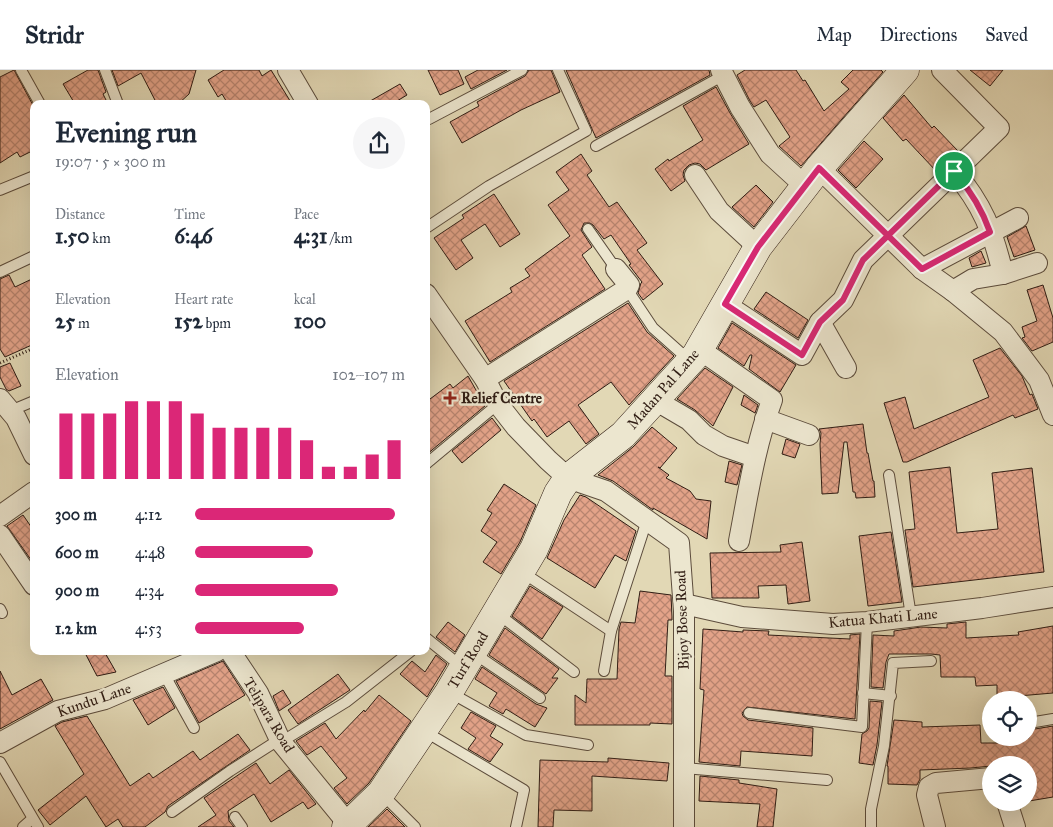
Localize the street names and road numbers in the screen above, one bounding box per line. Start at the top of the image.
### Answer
street label: Madan Pal Lane [623,345,703,433]
street label: Bijoy Bose Road [671,569,693,670]
street label: Katua Khati Lane [828,604,938,632]
street label: Turf Road [444,628,492,692]
street label: Telipara Road [240,674,299,756]
street label: Kundu Lane [55,679,133,721]

